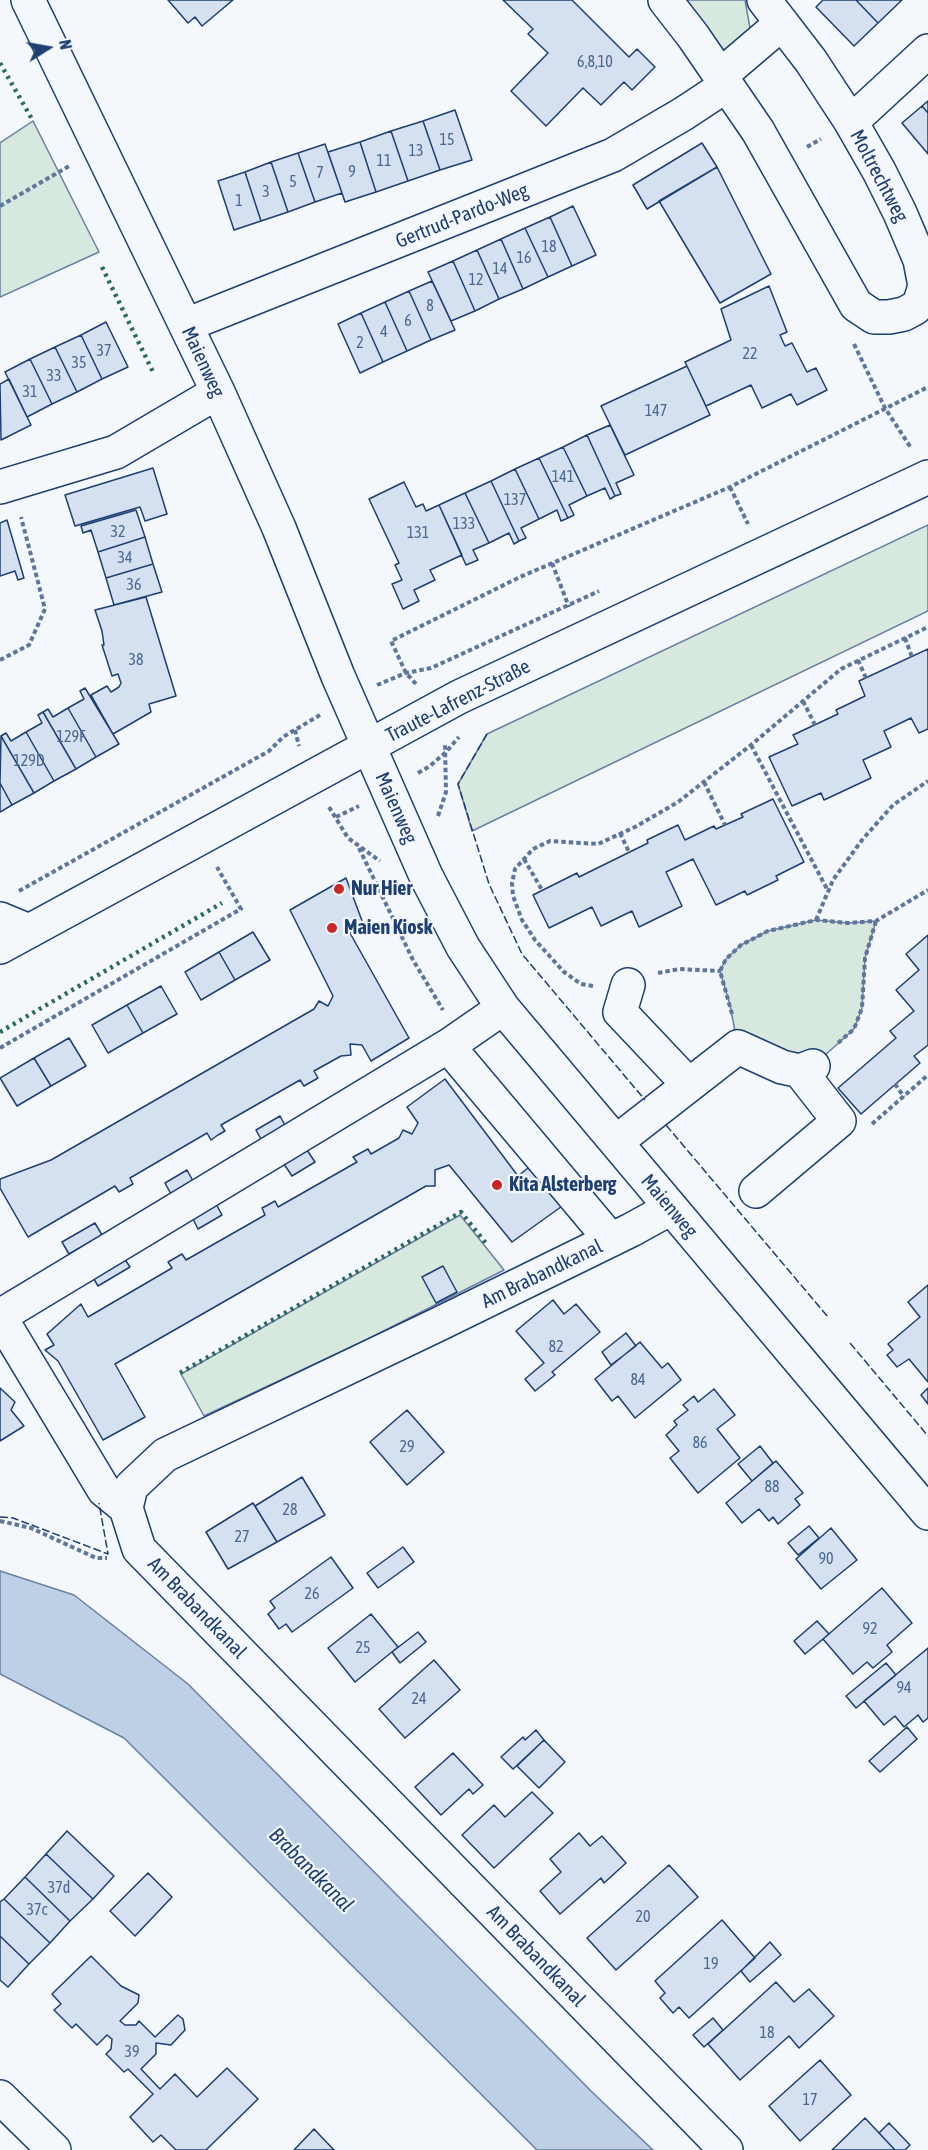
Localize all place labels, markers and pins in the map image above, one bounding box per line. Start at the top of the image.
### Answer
place label: Nur Hier [351,877,412,901]
marker: Nur Hier [332,882,346,896]
place label: Maien Kiosk [344,916,432,940]
marker: Maien Kiosk [325,921,339,935]
place label: Kita Alsterberg [509,1173,616,1197]
marker: Kita Alsterberg [490,1178,504,1192]

